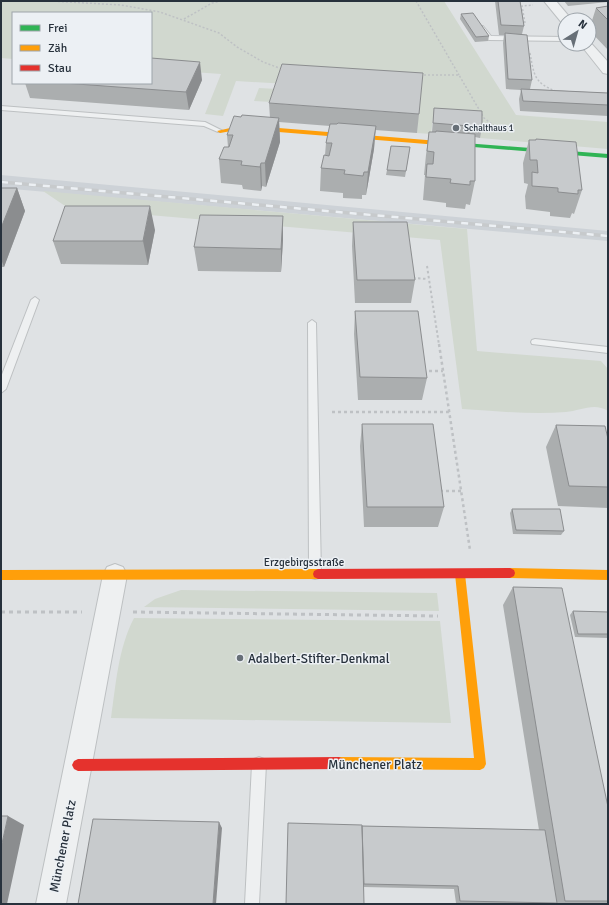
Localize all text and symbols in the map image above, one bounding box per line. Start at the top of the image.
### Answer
legend [12,12,152,84]
north arrow [557,12,597,52]
text: N [576,17,590,32]
text: Frei [48,21,67,36]
text: Zäh [48,41,67,56]
text: Stau [48,61,72,76]
marker: Schalthaus 1 [451,123,461,133]
place label: Schalthaus 1 [464,123,514,134]
street label: Erzgebirgsstraße [264,556,344,569]
place label: Adalbert-Stifter-Denkmal [248,651,390,667]
marker: Adalbert-Stifter-Denkmal [235,653,245,663]
street label: Münchener Platz [328,757,422,773]
street label: Münchener Platz [46,798,80,894]

